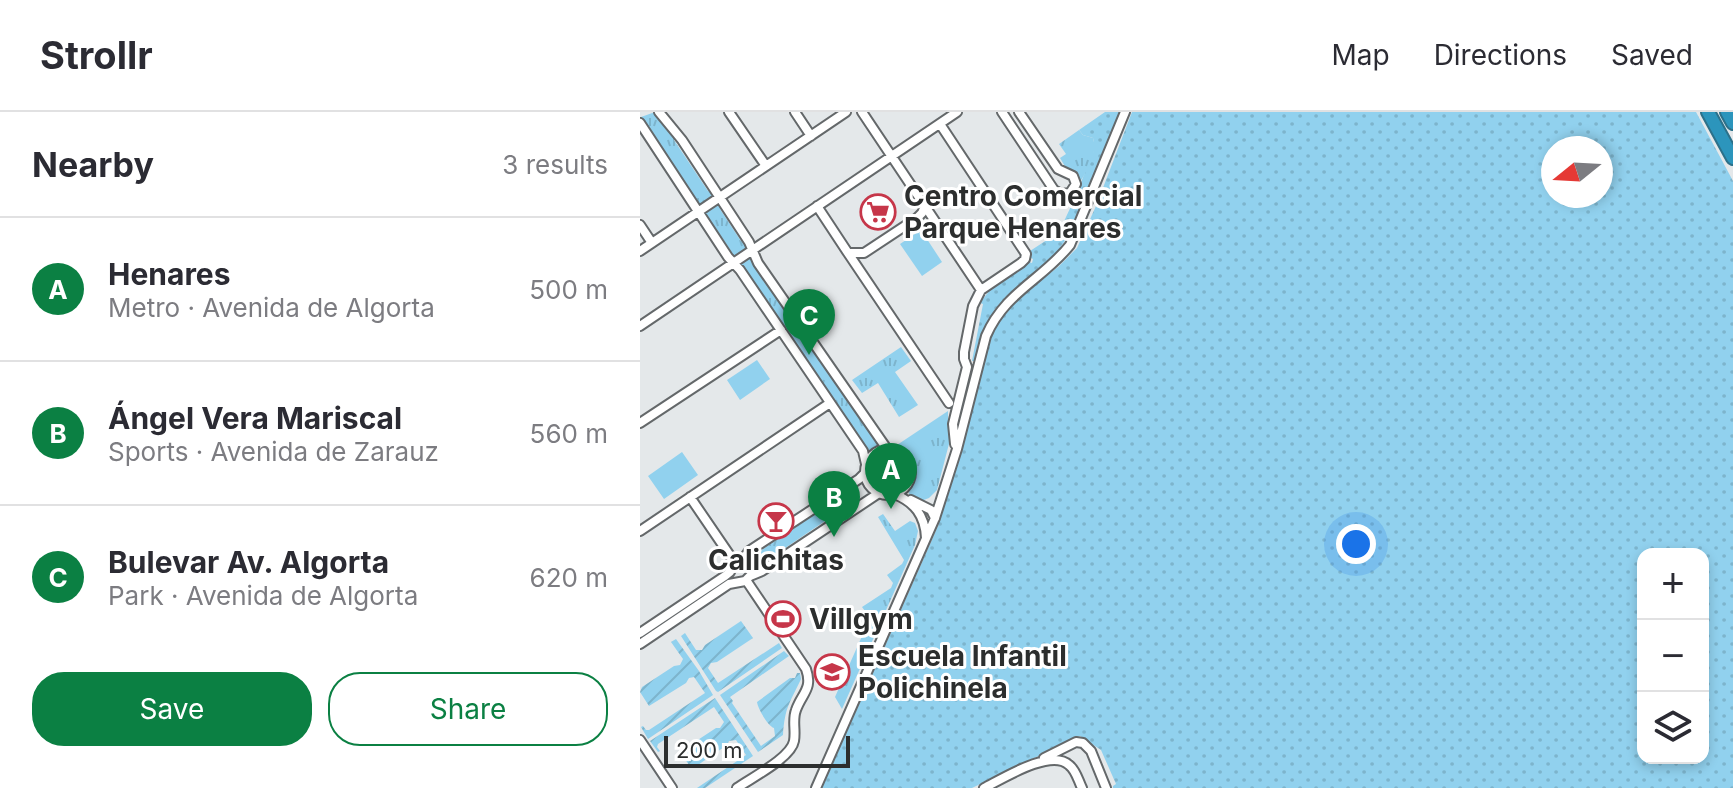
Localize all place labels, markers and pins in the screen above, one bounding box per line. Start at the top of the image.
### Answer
place label: Centro Comercial Parque Henares [904,179,1142,245]
supermarket icon: Centro Comercial Parque Henares [859,193,897,231]
pin: C [783,289,835,355]
pin: A [865,443,917,509]
pin: B [808,471,860,537]
bar icon: Calichitas [757,502,795,540]
place label: Calichitas [708,543,844,577]
sports icon: Villgym [764,600,802,638]
place label: Villgym [809,602,913,636]
place label: Escuela Infantil Polichinela [858,639,1067,705]
school or university icon: Escuela Infantil Polichinela [813,653,851,691]

